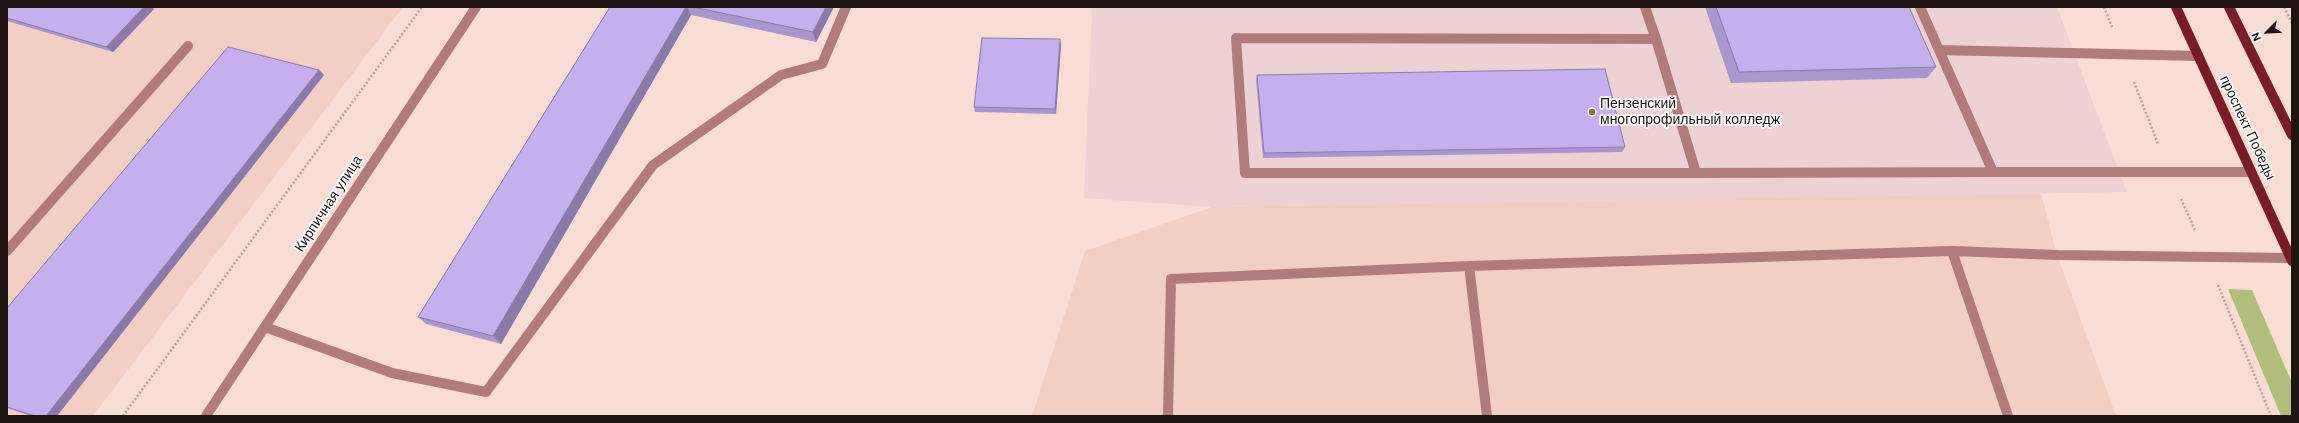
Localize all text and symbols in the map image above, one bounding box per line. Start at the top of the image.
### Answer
north arrow [2247,12,2287,52]
text: N [2248,30,2264,43]
street label: проспект Победы [2215,73,2279,183]
place label: Пензенский многопрофильный колледж [1600,96,1780,128]
marker: Пензенский многопрофильный колледж [1587,107,1597,117]
street label: Кирпичная улица [292,153,366,255]

